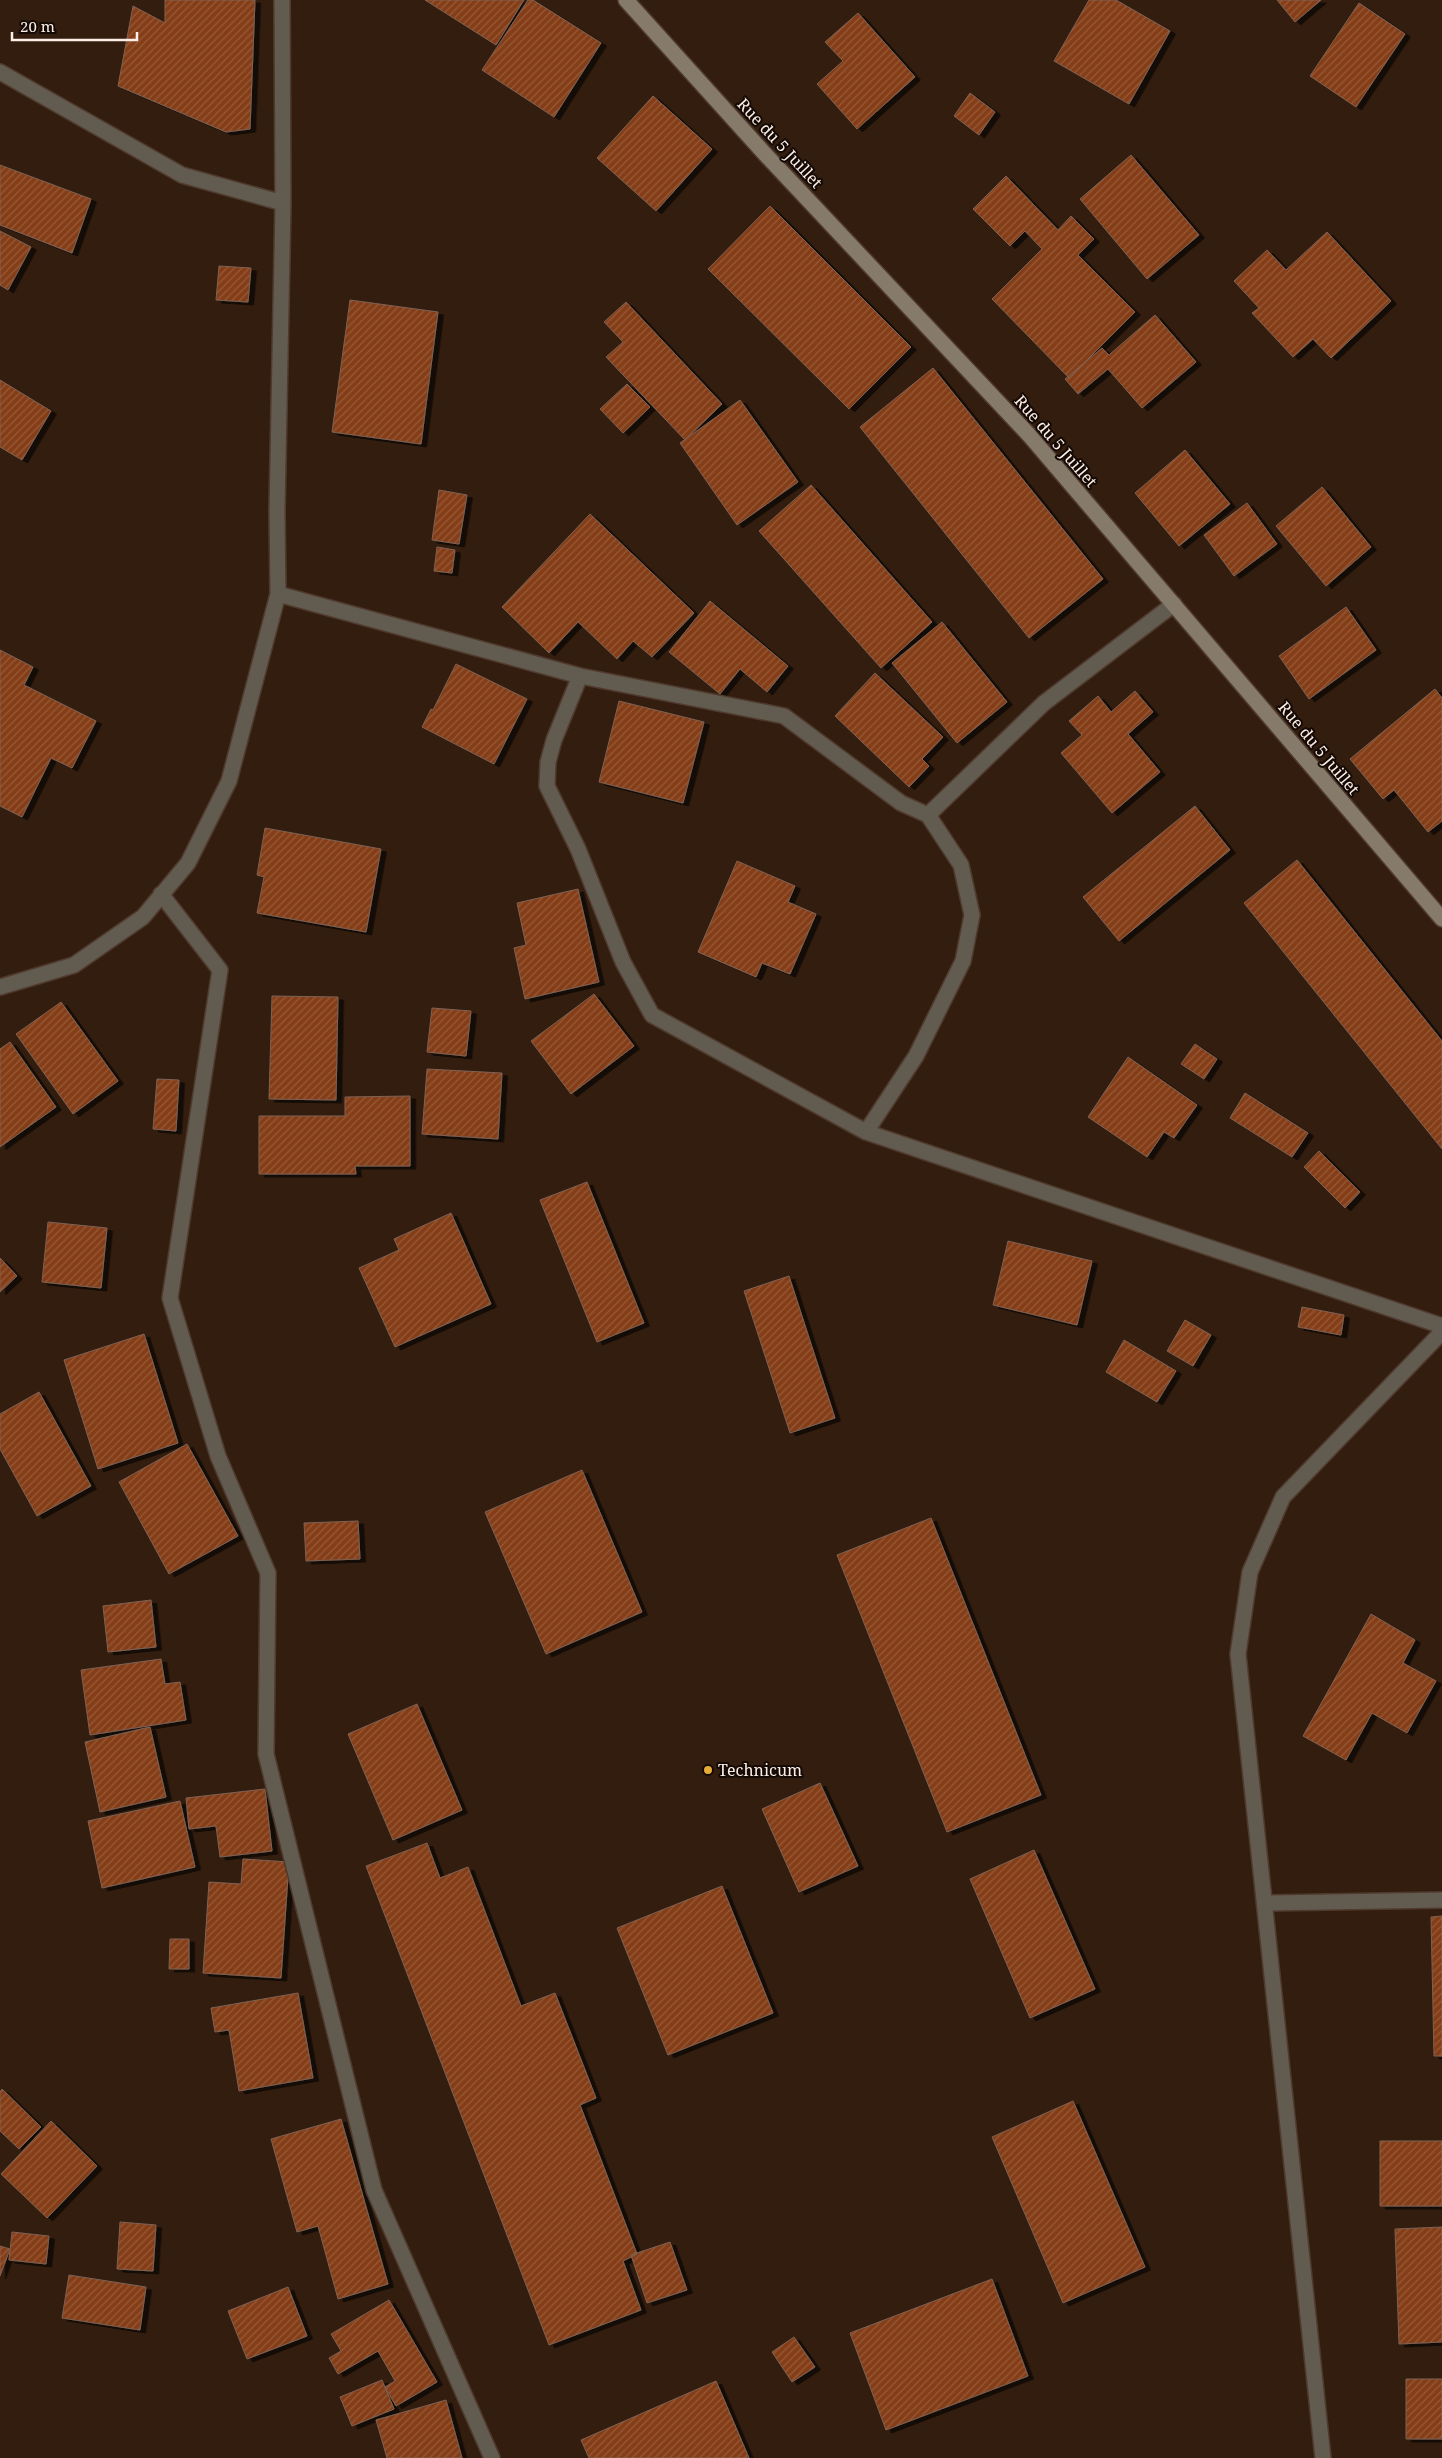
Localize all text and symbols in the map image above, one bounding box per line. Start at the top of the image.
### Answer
scale bar [12,10,138,42]
text: 20 m [20,16,55,36]
street label: Rue du 5 Juillet [732,93,828,193]
street label: Rue du 5 Juillet [1010,390,1103,492]
street label: Rue du 5 Juillet [1273,697,1365,800]
place label: Technicum [718,1759,802,1781]
marker: Technicum [702,1764,714,1776]

